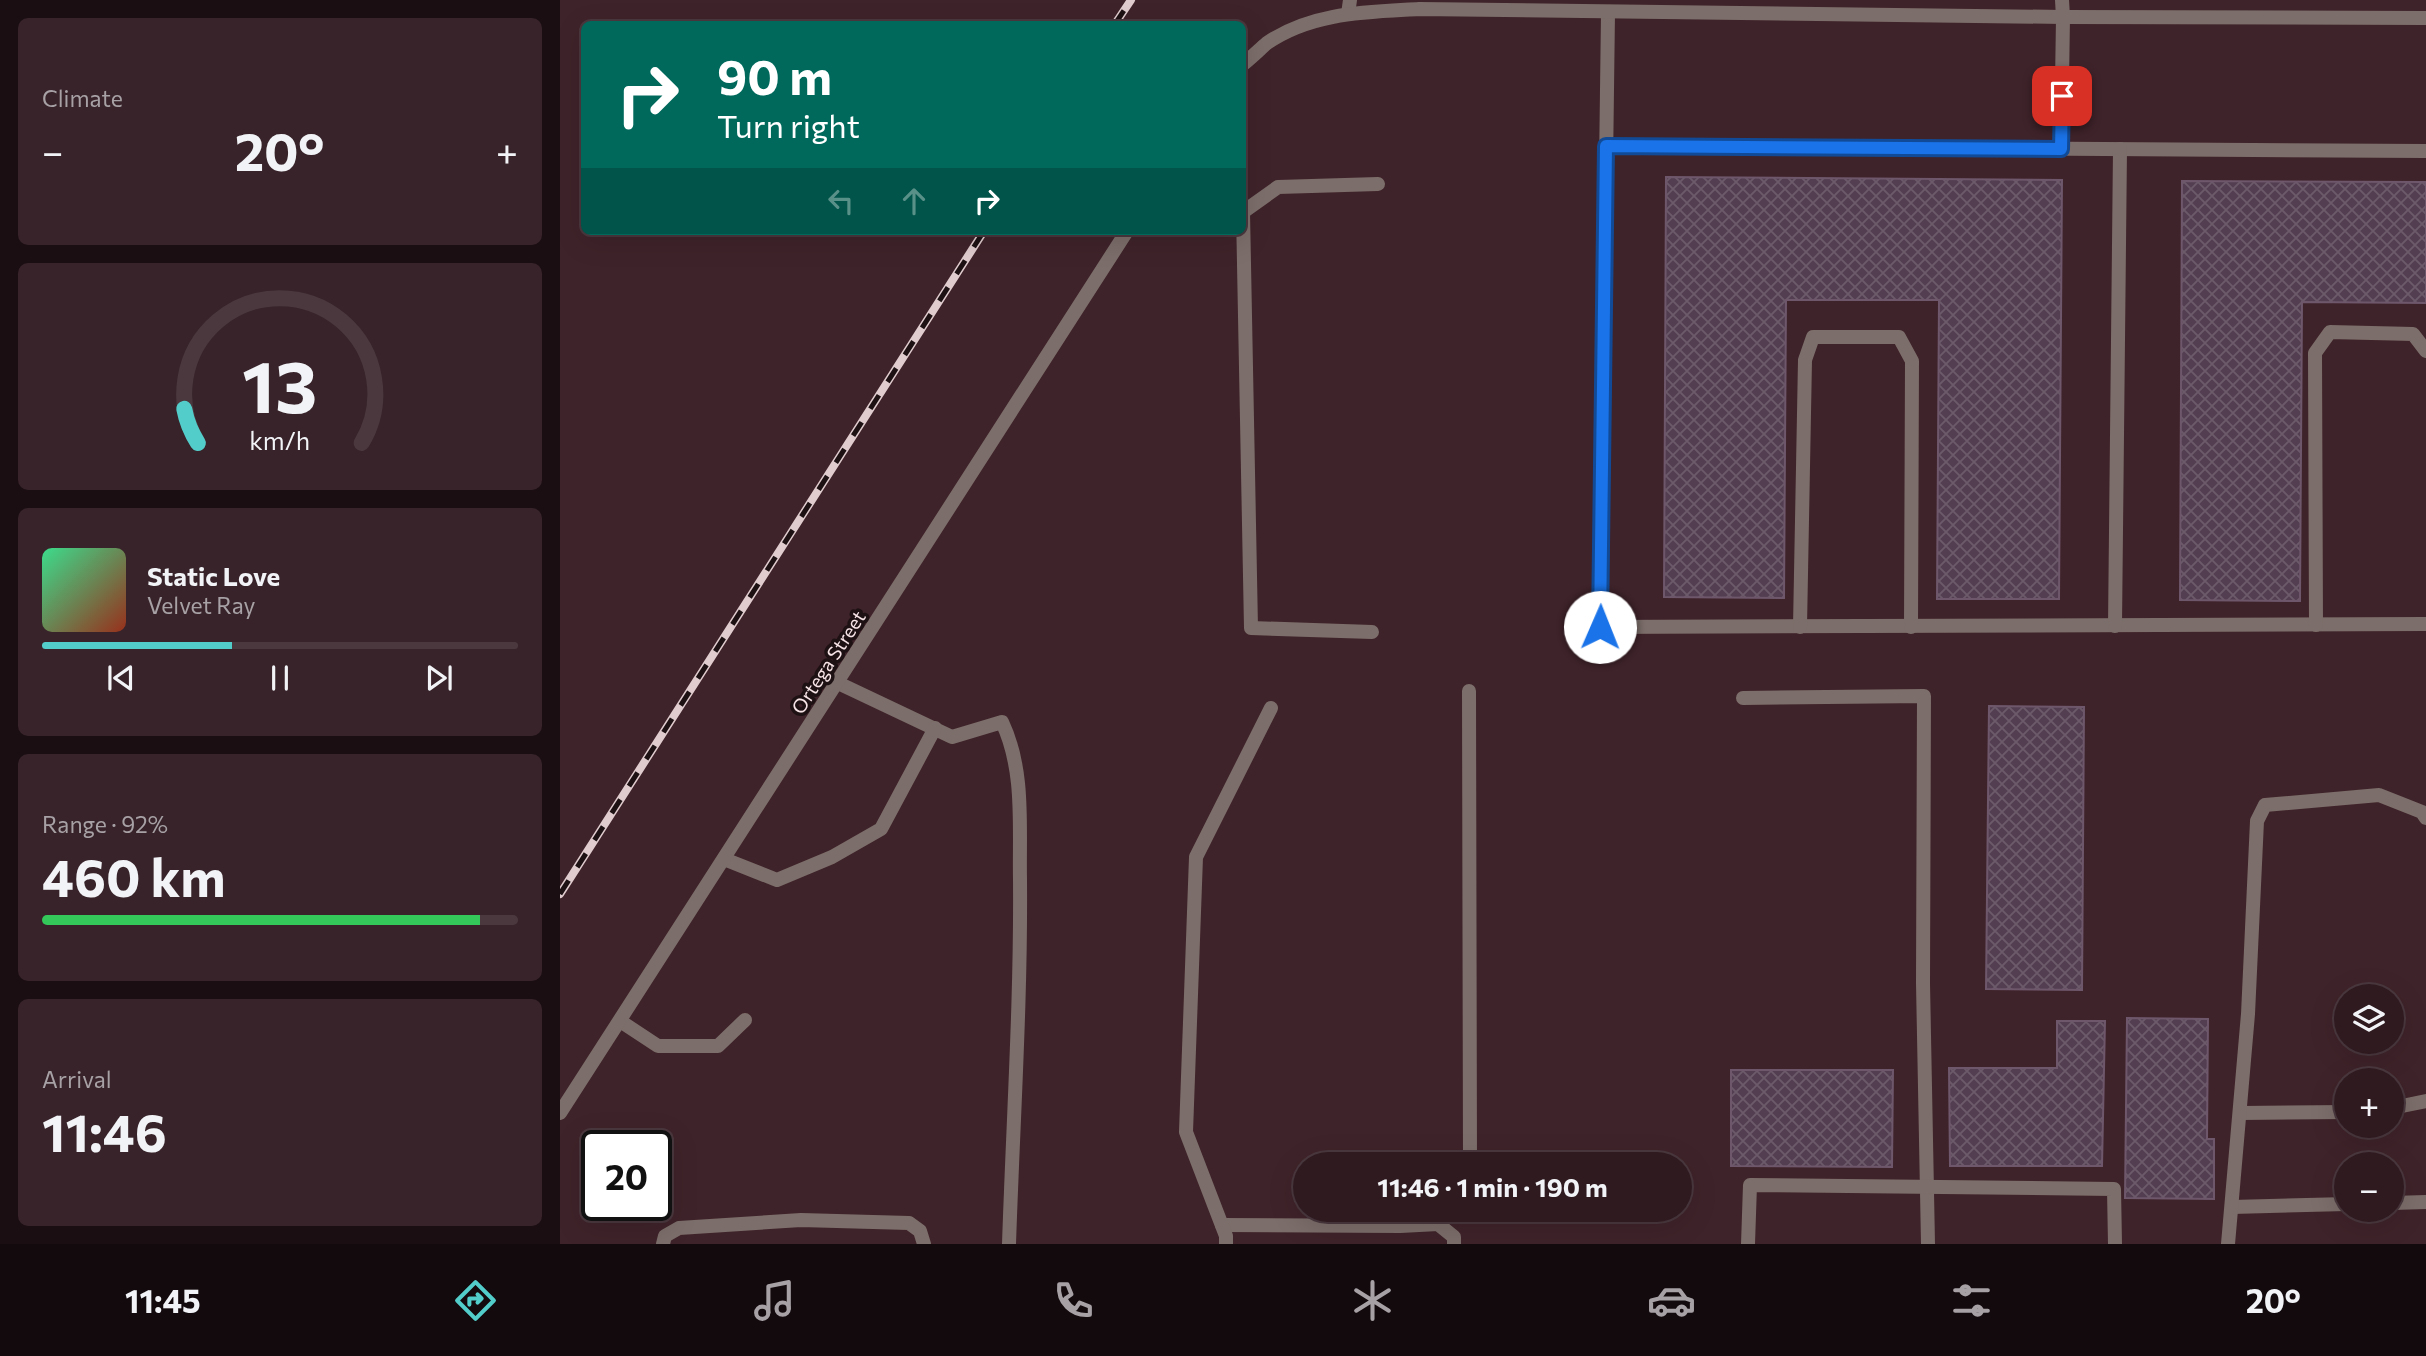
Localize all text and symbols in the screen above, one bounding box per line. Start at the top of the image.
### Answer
text: 90 m [717,45,832,105]
icon: right [602,49,693,140]
pin [2032,66,2092,126]
icon: arrive [2043,77,2081,115]
text: Climate [42,84,123,112]
text: Turn right [717,105,860,145]
text: 20° [235,118,325,182]
text: − [42,127,64,174]
text: + [496,127,518,174]
icon: left [822,182,860,220]
icon: ahead [895,182,933,220]
icon: right [968,182,1006,220]
text: 13 [242,339,318,428]
text: km/h [250,425,310,455]
text: Static Love [147,560,280,591]
position arrow [1563,590,1637,664]
text: Velvet Ray [147,591,255,619]
street label: Ortega Street [786,606,870,718]
icon: previous [102,659,140,697]
icon: pause [261,659,299,697]
icon: next [420,659,458,697]
text: Range · 92% [42,810,168,838]
text: 460 km [42,844,226,908]
map controls [2334,984,2404,1222]
button: layers [2334,984,2404,1054]
text: Arrival [42,1065,112,1093]
button: + [2334,1068,2404,1138]
text: 11:46 [42,1099,167,1163]
speed limit sign: 20 [581,1130,672,1221]
button: − [2334,1152,2404,1222]
text: 11:46 · 1 min · 190 m [1377,1171,1608,1202]
icon: directions [451,1276,500,1325]
icon: music [750,1276,799,1325]
icon: phone [1049,1276,1098,1325]
icon: climate [1348,1276,1397,1325]
icon: car [1647,1276,1696,1325]
icon: filters [1947,1276,1996,1325]
text: 11:45 [125,1280,201,1320]
text: 20° [2246,1280,2301,1320]

